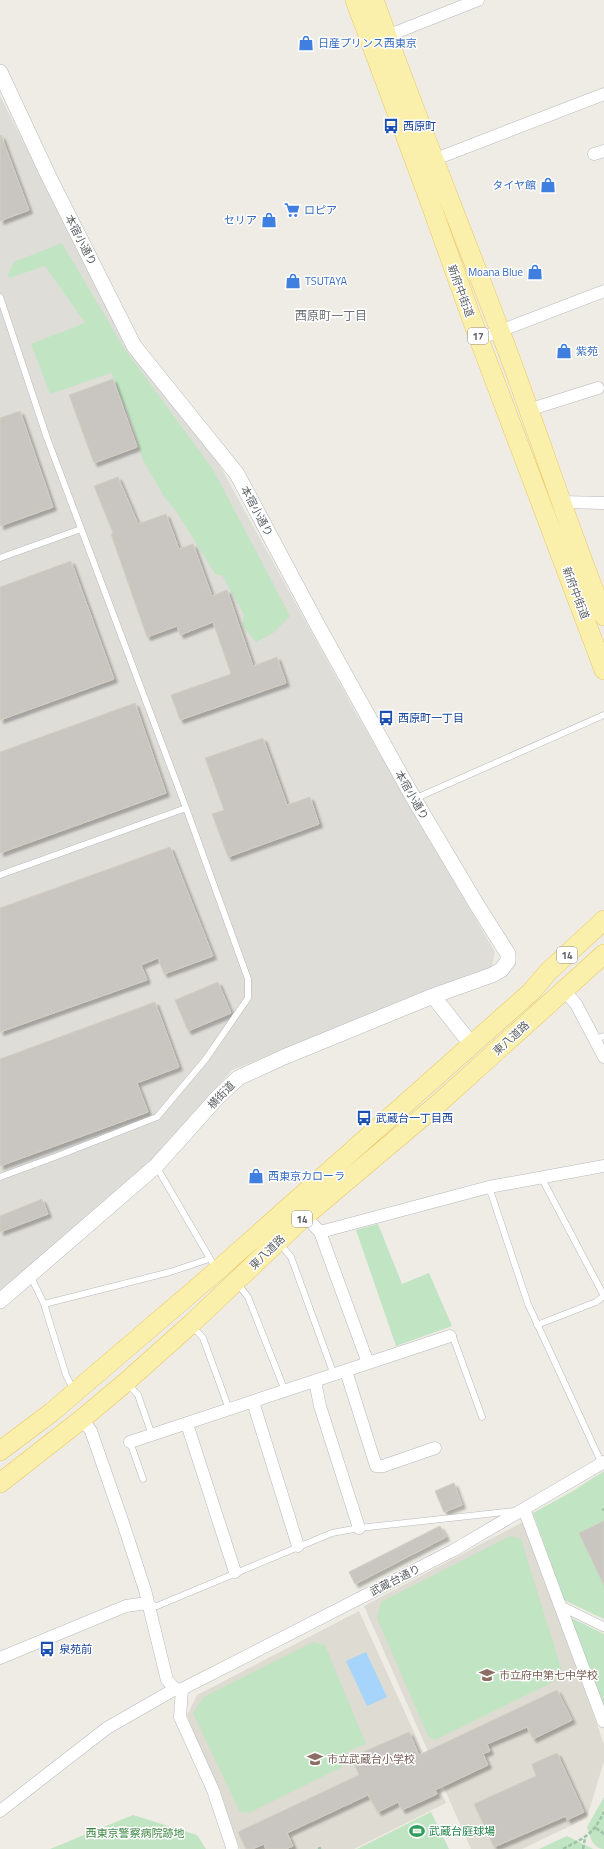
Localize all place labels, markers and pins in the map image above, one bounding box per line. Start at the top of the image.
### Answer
shop icon: 日産プリンス西東京 [297,34,315,52]
place label: 日産プリンス西東京 [318,35,417,51]
bus stop icon: 西原町 [382,117,400,135]
place label: 西原町 [403,118,436,134]
shop icon: タイヤ館 [539,176,557,194]
place label: タイヤ館 [492,177,536,193]
supermarket icon: ロピア [283,201,301,219]
place label: ロピア [304,202,337,218]
shop icon: セリア [260,211,278,229]
place label: セリア [224,212,257,228]
shop icon: Moana Blue [526,263,544,281]
place label: Moana Blue [468,264,523,280]
shop icon: TSUTAYA [284,272,302,290]
place label: TSUTAYA [305,273,348,289]
shop icon: 紫苑 [555,342,573,360]
place label: 紫苑 [576,343,598,359]
bus stop icon: 西原町一丁目 [377,709,395,727]
place label: 西原町一丁目 [398,710,464,726]
bus stop icon: 武蔵台一丁目西 [355,1109,373,1127]
place label: 武蔵台一丁目西 [376,1110,453,1126]
shop icon: 西東京カローラ [247,1167,265,1185]
place label: 西東京カローラ [268,1168,345,1184]
bus stop icon: 泉苑前 [38,1640,56,1658]
place label: 泉苑前 [59,1641,92,1657]
school or university icon: 市立府中第七中学校 [478,1666,496,1684]
place label: 市立府中第七中学校 [499,1667,598,1683]
school or university icon: 市立武蔵台小学校 [306,1750,324,1768]
place label: 市立武蔵台小学校 [327,1751,415,1767]
sports icon: 武蔵台庭球場 [408,1822,426,1840]
place label: 武蔵台庭球場 [429,1823,495,1839]

